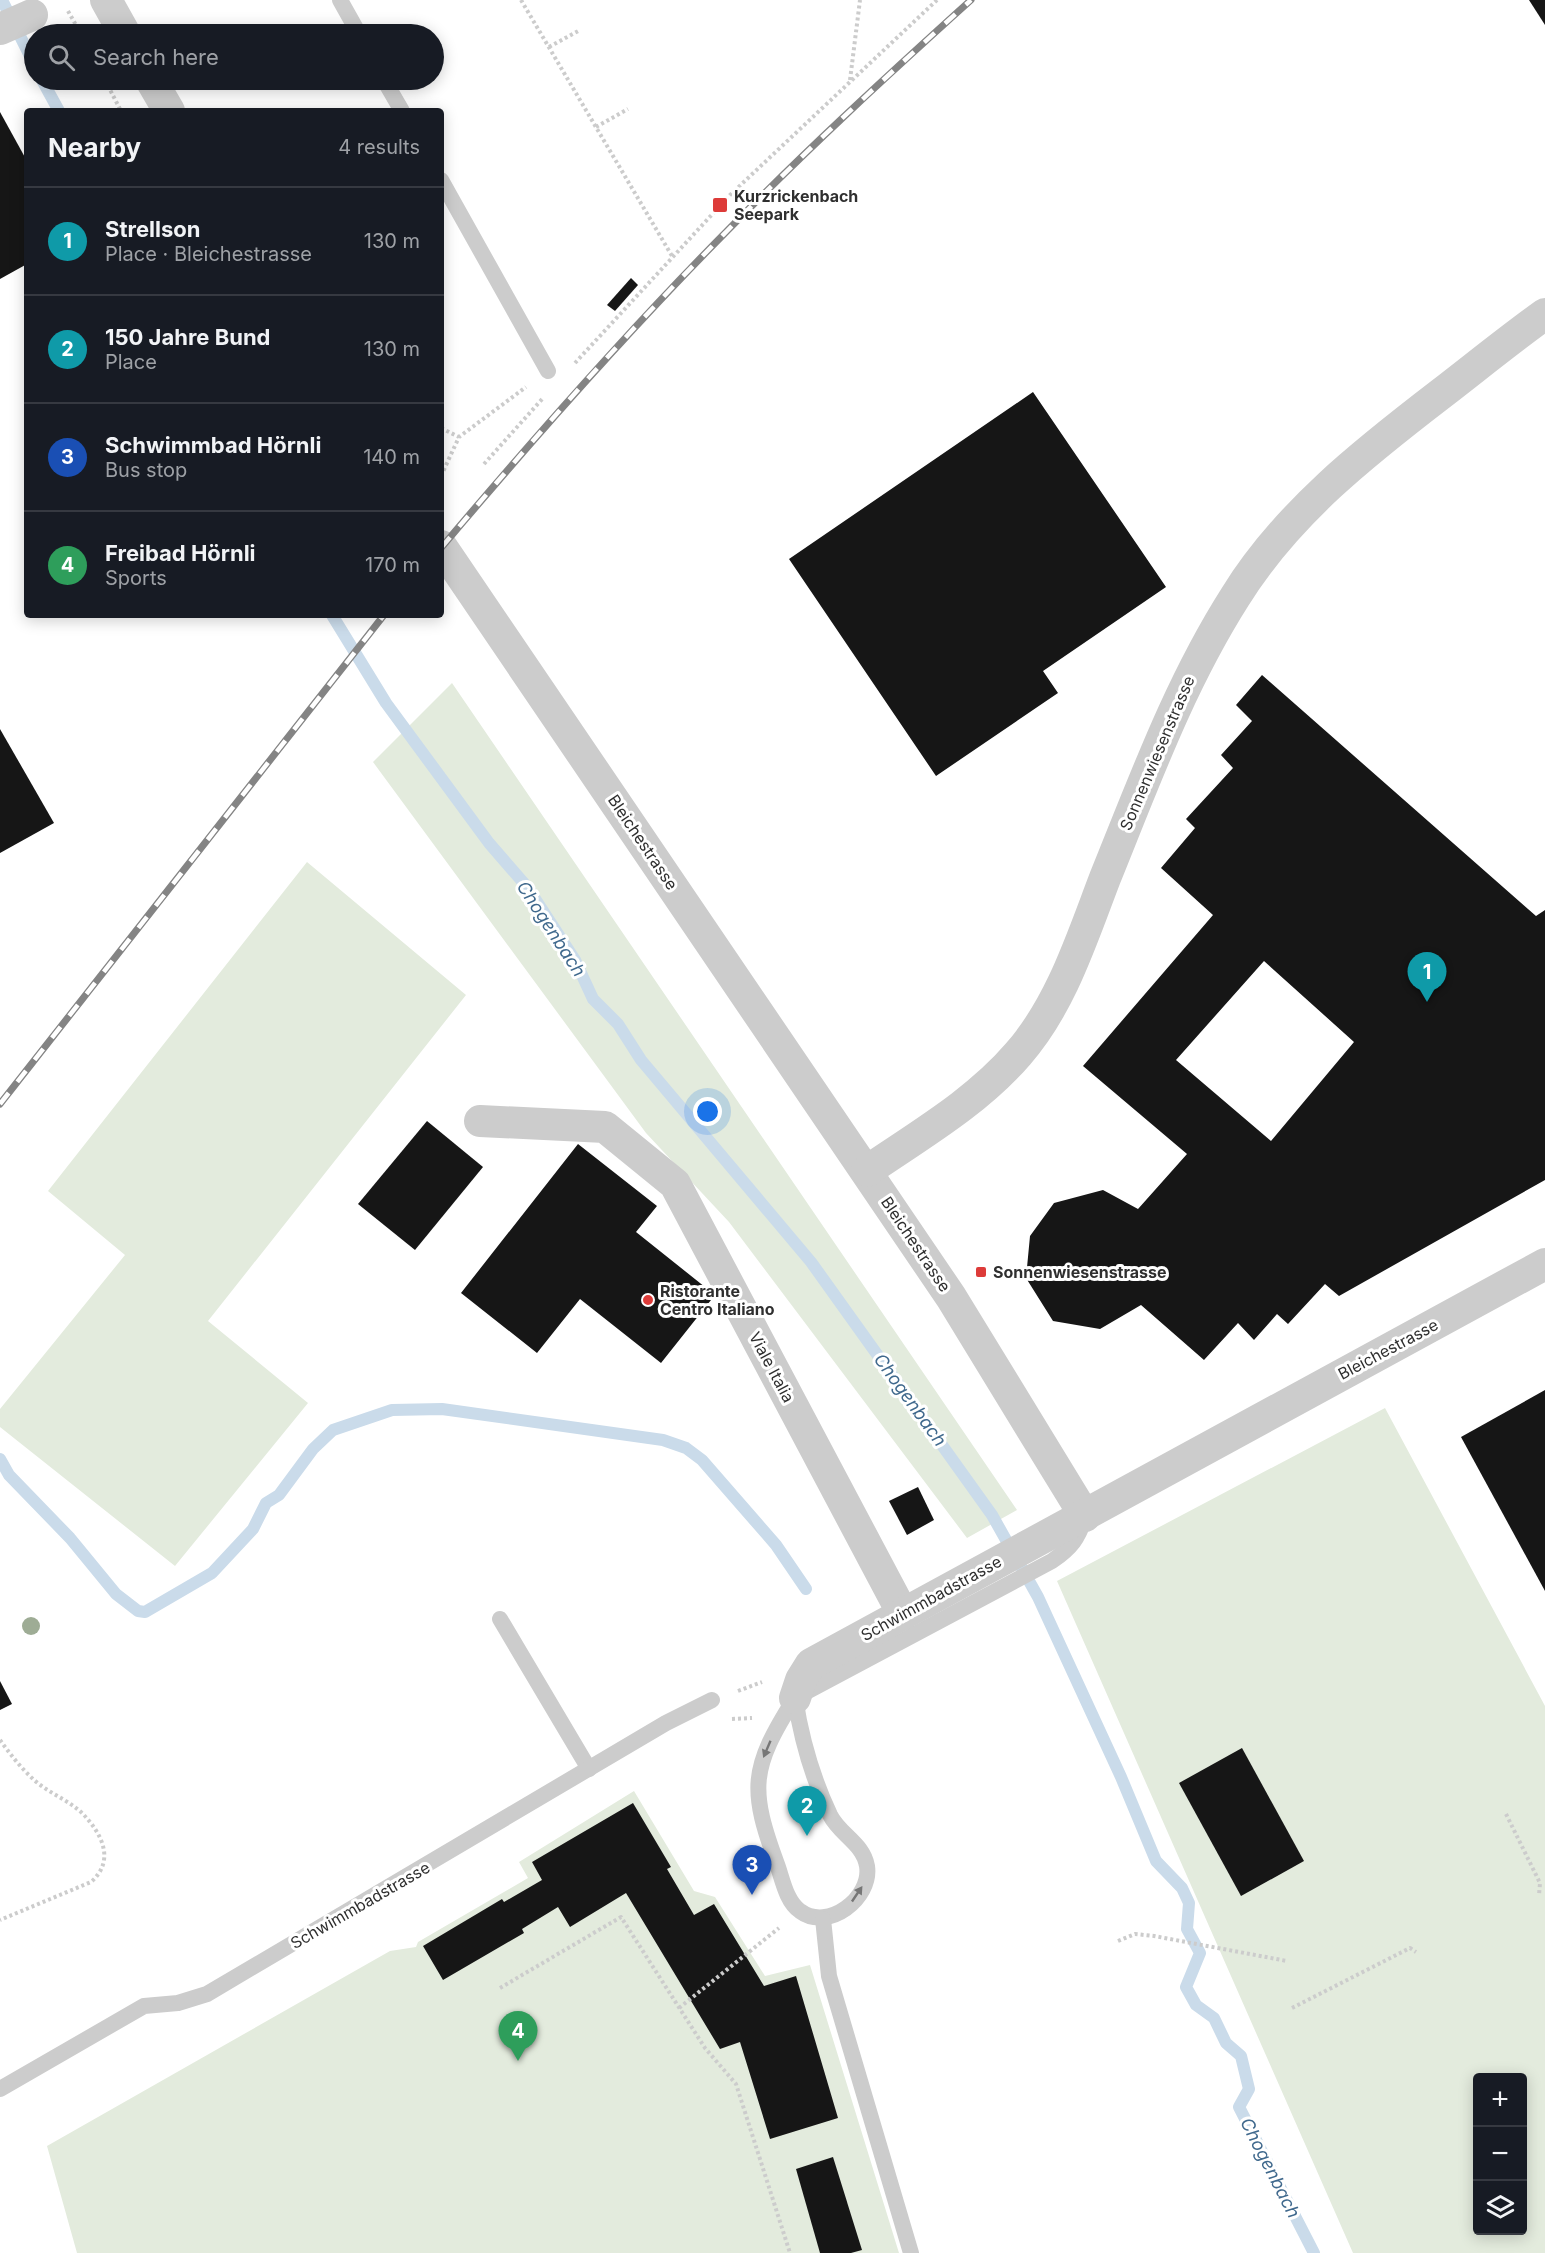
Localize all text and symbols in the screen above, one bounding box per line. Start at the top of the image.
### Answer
search box [24,24,444,90]
icon: search [45,41,78,74]
text: Search here [93,44,219,70]
text: Nearby [48,132,141,163]
text: 4 results [338,135,420,159]
place label: Kurzrickenbach Seepark [734,186,858,224]
marker: Kurzrickenbach Seepark [711,196,729,214]
text: Strellson [105,216,200,242]
text: 1 [63,229,72,253]
text: 130 m [364,229,420,253]
text: Place · Bleichestrasse [105,242,312,266]
text: 150 Jahre Bund [105,324,270,350]
text: 2 [61,337,74,361]
text: 130 m [364,337,420,361]
text: Place [105,350,157,374]
text: Schwimmbad Hörnli [105,432,321,458]
text: 3 [61,445,74,469]
text: 140 m [363,445,420,469]
text: Bus stop [105,458,187,482]
text: Freibad Hörnli [105,540,256,566]
text: 4 [61,553,74,577]
text: 170 m [365,553,420,577]
text: Sports [105,566,167,590]
street label: Sonnenwiesenstrasse [1115,673,1199,833]
street label: Bleichestrasse [604,791,682,893]
water label: Chogenbach [513,877,590,980]
pin: 1 [1408,952,1446,1002]
your location [693,1097,722,1126]
street label: Bleichestrasse [877,1193,955,1295]
place label: Sonnenwiesenstrasse [993,1262,1166,1282]
marker: Sonnenwiesenstrasse [974,1265,988,1279]
place label: Ristorante Centro Italiano [660,1281,775,1319]
marker: Ristorante Centro Italiano [641,1293,655,1307]
street label: Bleichestrasse [1335,1314,1441,1384]
street label: Viale Italia [745,1328,799,1406]
water label: Chogenbach [870,1349,951,1450]
street label: Schwimmbadstrasse [857,1551,1005,1645]
one-way arrow [762,1741,772,1759]
pin: 2 [788,1786,826,1836]
pin: 3 [732,1846,771,1895]
street label: Schwimmbadstrasse [287,1857,433,1953]
one-way arrow [852,1886,863,1903]
pin: 4 [498,2012,538,2061]
map controls [1473,2073,1527,2235]
button: + [1473,2073,1527,2127]
water label: Chogenbach [1236,2114,1305,2221]
button: − [1473,2127,1527,2181]
button: layers [1473,2181,1527,2235]

